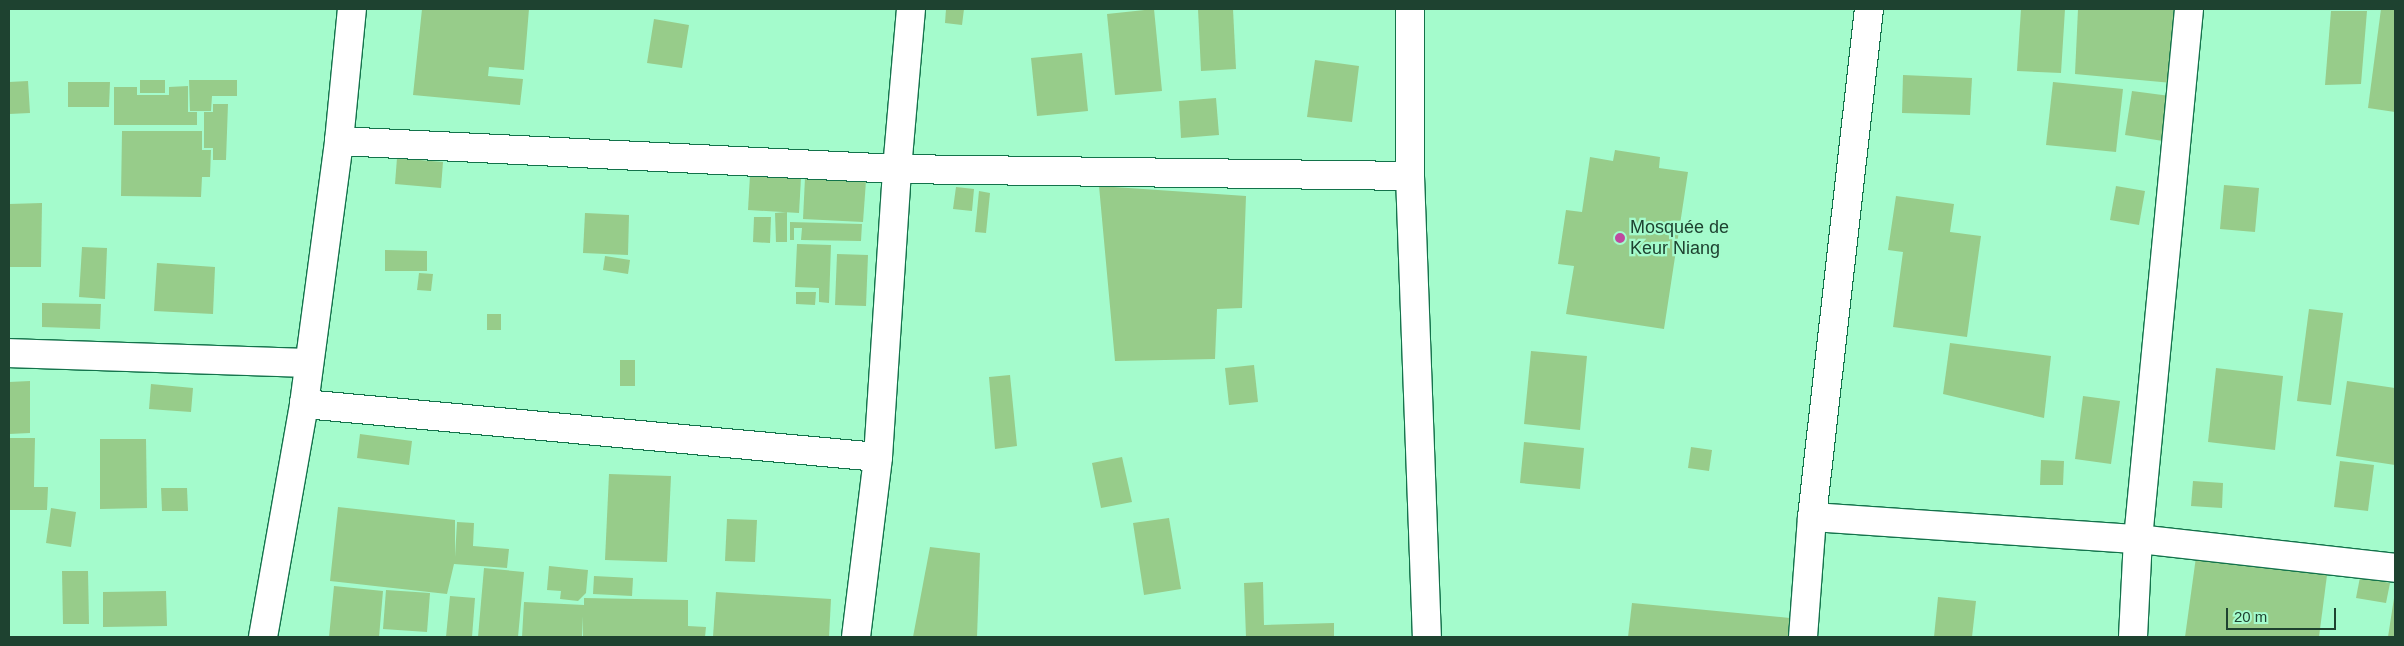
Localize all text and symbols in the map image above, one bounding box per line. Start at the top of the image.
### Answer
place label: Mosquée de Keur Niang [1630,217,1729,260]
marker: Mosquée de Keur Niang [1614,232,1626,244]
scale bar [2229,598,2339,630]
text: 20 m [2234,608,2267,625]

